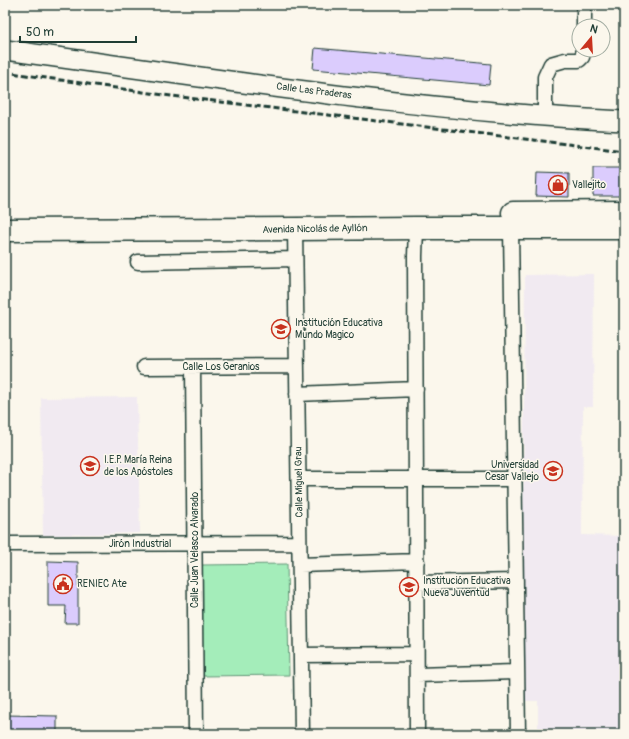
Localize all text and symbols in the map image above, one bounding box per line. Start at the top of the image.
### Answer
scale bar [20,18,136,44]
north arrow [571,18,611,58]
text: N [588,22,600,36]
text: 50 m [26,25,54,40]
street label: Calle Las Praderas [276,80,353,102]
shop icon: Vallejito [547,174,569,196]
place label: Vallejito [572,179,606,191]
street label: Avenida Nicolás de Ayllón [262,222,368,236]
place label: Institución Educativa Mundo Magico [295,317,383,341]
school or university icon: Institución Educativa Mundo Magico [270,318,292,340]
street label: Calle Los Geranios [182,361,260,373]
street label: Calle Miguel Grau [292,446,306,518]
place label: I.E.P. María Reina de los Apóstoles [104,454,173,478]
school or university icon: I.E.P. María Reina de los Apóstoles [79,455,101,477]
place label: Universidad Cesar Vallejo [485,459,540,483]
school or university icon: Universidad Cesar Vallejo [542,460,564,482]
street label: Calle Juan Velasco Alvarado [189,491,201,608]
street label: Jirón Industrial [109,538,171,550]
public building icon: RENIEC Ate [52,573,74,595]
place label: Institución Educativa Nueva Juventud [423,575,511,599]
school or university icon: Institución Educativa Nueva Juventud [398,576,420,598]
place label: RENIEC Ate [77,578,127,590]

